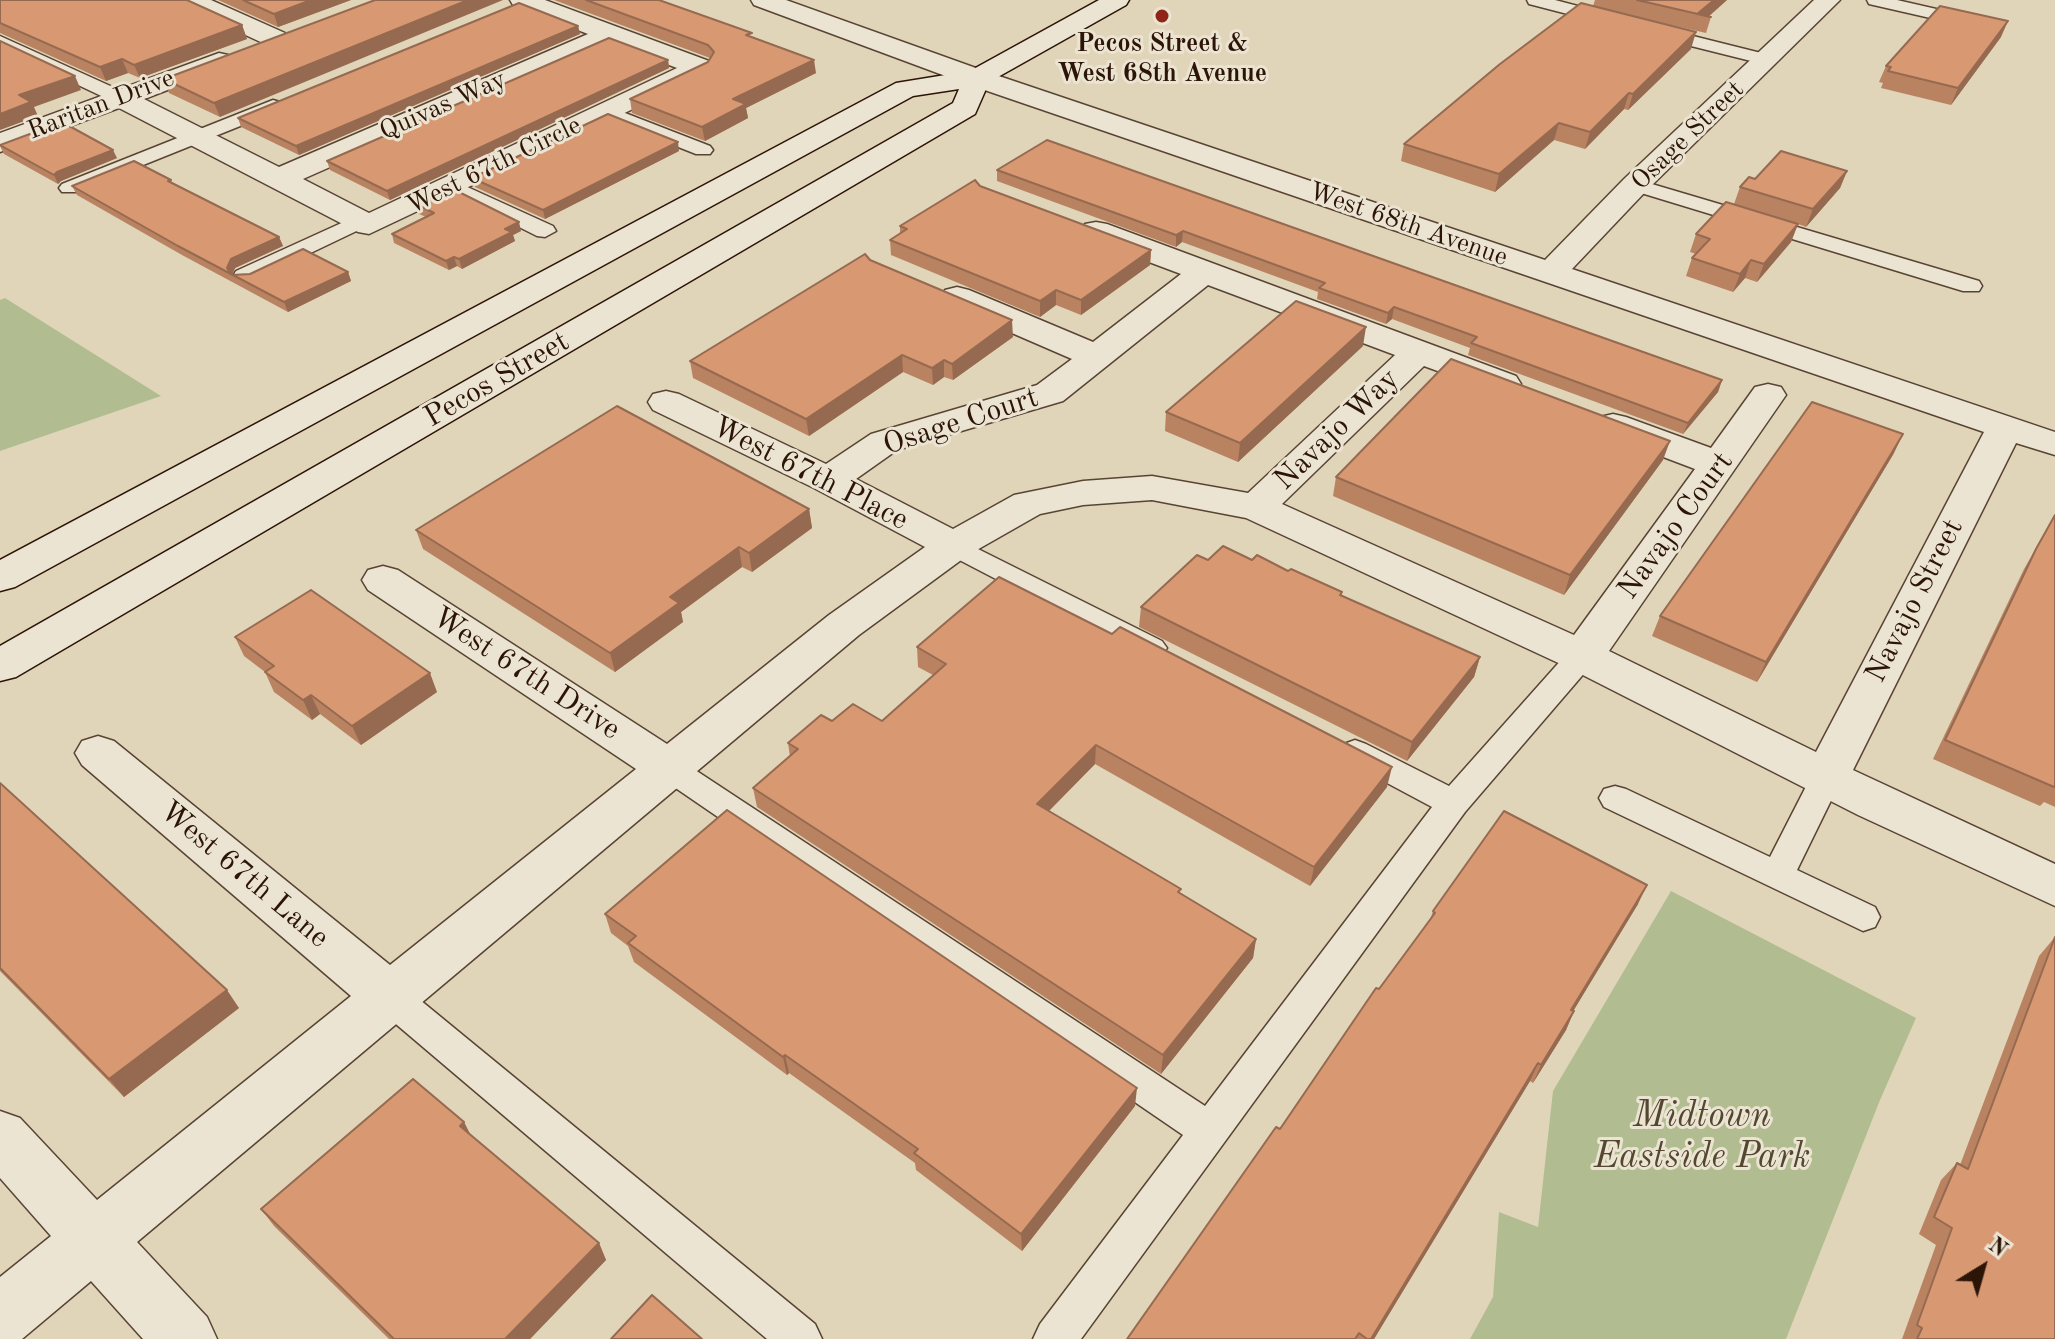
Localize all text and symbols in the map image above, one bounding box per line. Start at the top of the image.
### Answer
marker: Pecos Street & West 68th Avenue [1153,7,1171,25]
place label: Pecos Street & West 68th Avenue [1057,28,1267,90]
street label: Raritan Drive [23,63,179,147]
street label: Quivas Way [375,64,511,148]
street label: Osage Street [1625,75,1751,197]
street label: West 67th Circle [401,110,587,222]
street label: West 68th Avenue [1305,176,1511,274]
street label: Pecos Street [418,324,576,436]
street label: Navajo Way [1267,362,1407,498]
street label: Osage Court [879,380,1043,464]
street label: West 67th Place [706,409,914,539]
street label: Navajo Court [1610,445,1742,607]
street label: Navajo Street [1858,513,1972,689]
street label: West 67th Drive [425,600,627,748]
street label: West 67th Lane [152,794,336,956]
park label: Midtown Eastside Park [1594,1095,1810,1180]
north arrow [1943,1227,2023,1307]
text: N [1984,1234,2011,1262]

